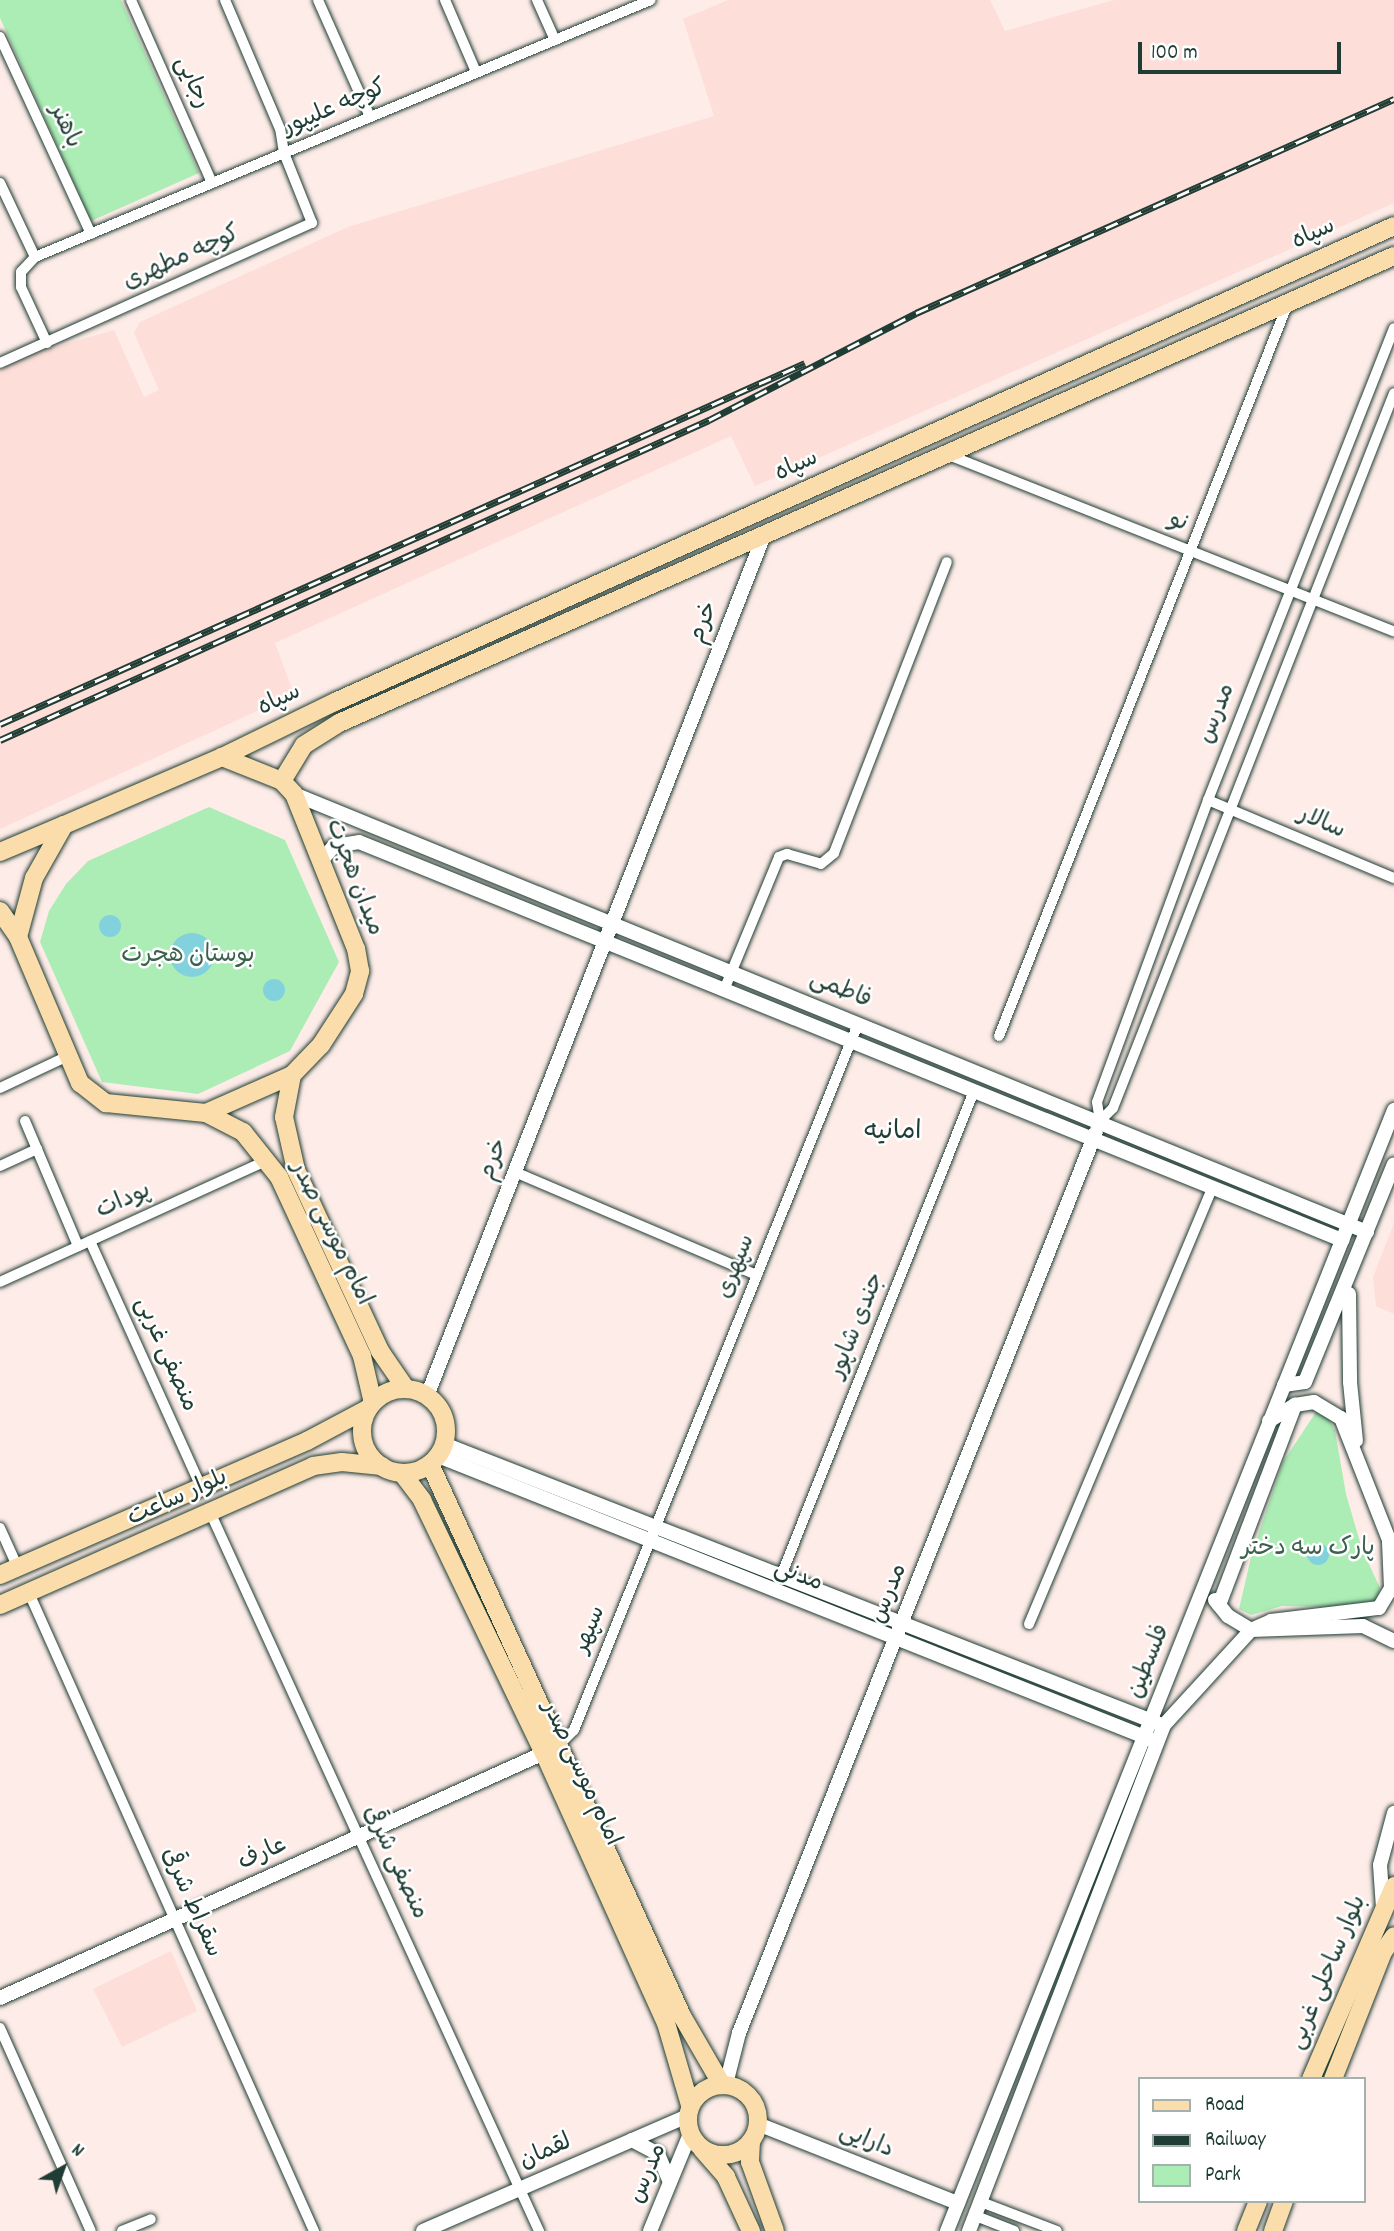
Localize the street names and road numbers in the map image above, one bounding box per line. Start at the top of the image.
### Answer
street label: رجایی [167,52,215,114]
street label: کوچه علیپور [279,74,391,144]
street label: باهنر [41,100,87,154]
street label: سپاه [1288,213,1340,257]
street label: کوچه مطهری [119,220,245,298]
street label: سپاه [771,445,823,489]
street label: نو [1164,506,1192,540]
street label: خرم [684,598,726,648]
street label: سپاه [254,678,306,724]
street label: مدرس [1193,680,1243,748]
street label: سالار [1293,801,1349,847]
street label: میدان هجرت [318,816,388,940]
street label: فاطمی [805,966,875,1016]
street label: خرم [474,1135,516,1185]
street label: امام موسی صدر [283,1157,377,1311]
street label: پودات [92,1177,156,1227]
street label: سپهری [711,1231,763,1303]
street label: جندی شاپور [824,1269,892,1383]
street label: منصفی غربی [127,1293,203,1417]
street label: بلوار ساعت [123,1464,233,1534]
street label: مدنی [770,1555,826,1599]
street label: مدرس [865,1560,915,1628]
street label: سپهر [569,1602,613,1658]
street label: فلسطین [1122,1621,1178,1703]
street label: امام موسی صدر [534,1697,626,1851]
street label: منصفی شرقی [355,1802,433,1924]
street label: عارف [234,1832,292,1878]
street label: سقراط شرقی [153,1844,227,1962]
street label: بلوار ساحلی غربی [1284,1892,1374,2054]
street label: دارایی [835,2118,897,2166]
street label: لقمان [516,2129,576,2177]
street label: مدرس [624,2140,674,2208]

